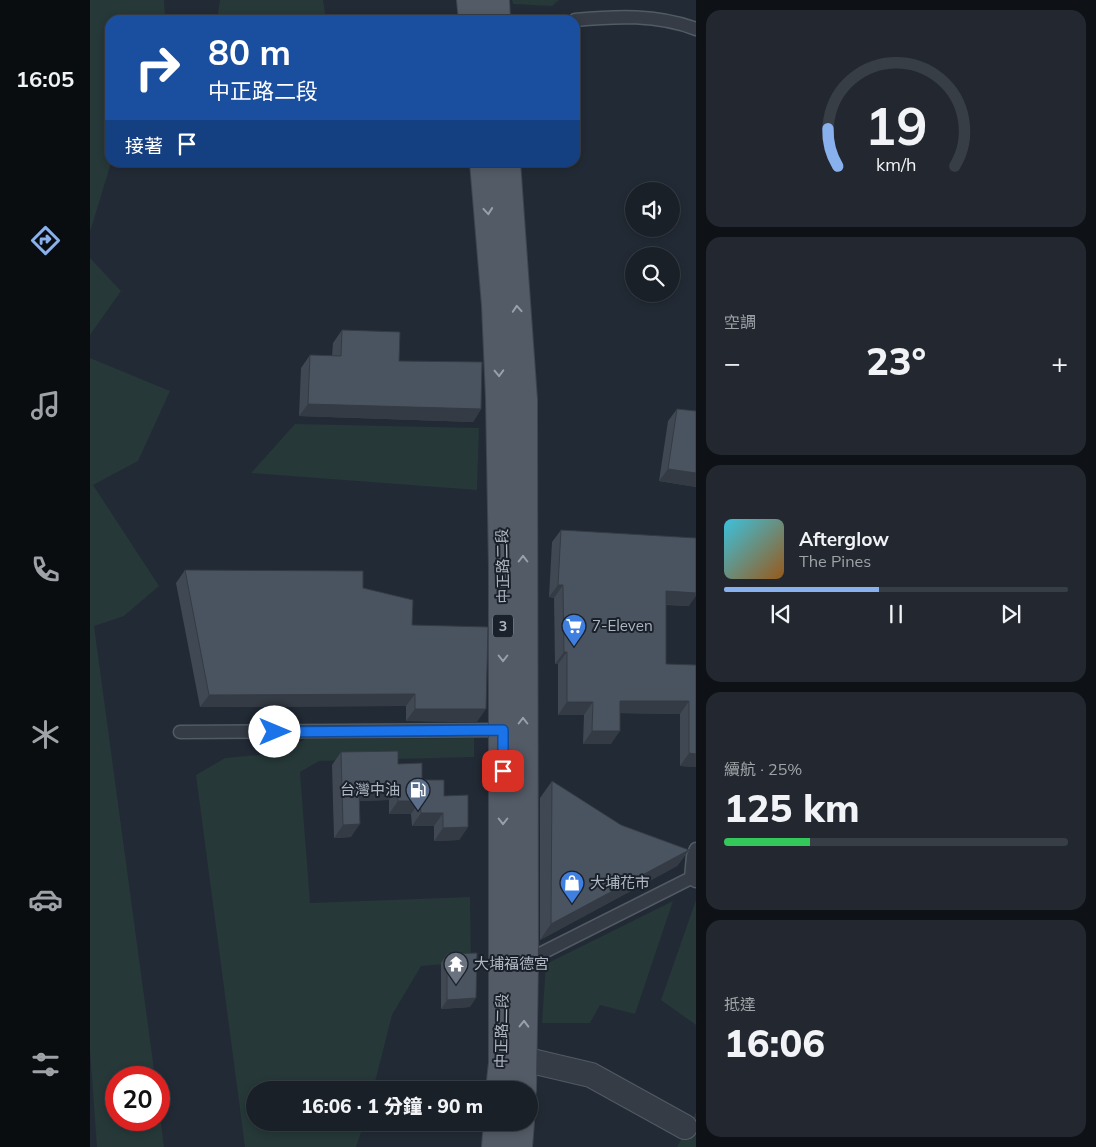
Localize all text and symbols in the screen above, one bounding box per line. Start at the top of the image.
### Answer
text: 80 m [208,30,291,74]
icon: right [125,35,190,100]
text: 16:05 [16,65,74,93]
text: 中正路二段 [208,77,318,105]
text: 19 [865,93,927,158]
icon: arrive [173,130,201,158]
text: 接著 [125,134,163,158]
text: km/h [876,153,916,175]
map controls [625,182,680,302]
button: sound [625,182,680,237]
one-way arrow [483,207,494,215]
icon: directions [28,223,63,258]
button: search [625,247,680,302]
one-way arrow [511,305,522,313]
text: 空調 [724,312,756,332]
text: 23° [866,337,926,385]
text: − [724,345,741,380]
text: + [1051,345,1068,380]
one-way arrow [494,370,504,377]
icon: music [28,388,63,423]
text: Afterglow [799,527,889,551]
street label: 中正路二段 [492,528,513,604]
text: The Pines [799,551,871,571]
icon: phone [28,552,63,587]
one-way arrow [518,555,528,562]
icon: previous [767,600,795,628]
icon: pause [882,600,910,628]
icon: next [997,600,1025,628]
supermarket icon: 7-Eleven [561,613,587,647]
road number: 3 [493,614,513,638]
place label: 7-Eleven [592,616,653,635]
one-way arrow [498,654,508,662]
position arrow [248,705,300,757]
icon: climate [28,717,63,752]
one-way arrow [518,717,528,725]
pin [482,750,524,792]
icon: arrive [489,757,517,785]
text: 續航 · 25% [724,759,802,779]
fuel station icon: 台灣中油 [405,777,431,811]
place label: 台灣中油 [340,780,400,799]
text: 125 km [724,784,860,832]
one-way arrow [498,817,508,825]
shop icon: 大埔花市 [559,870,585,904]
place label: 大埔花市 [590,873,650,892]
icon: car [28,882,63,917]
temple icon: 大埔福德宮 [443,951,469,985]
place label: 大埔福德宮 [474,954,549,973]
street label: 中正路二段 [491,993,512,1069]
text: 抵達 [724,994,756,1014]
text: 16:06 [724,1019,825,1067]
one-way arrow [519,1020,529,1028]
icon: filters [28,1047,63,1082]
speed limit sign: 20 [105,1066,170,1131]
text: 16:06 · 1 分鐘 · 90 m [301,1094,483,1118]

